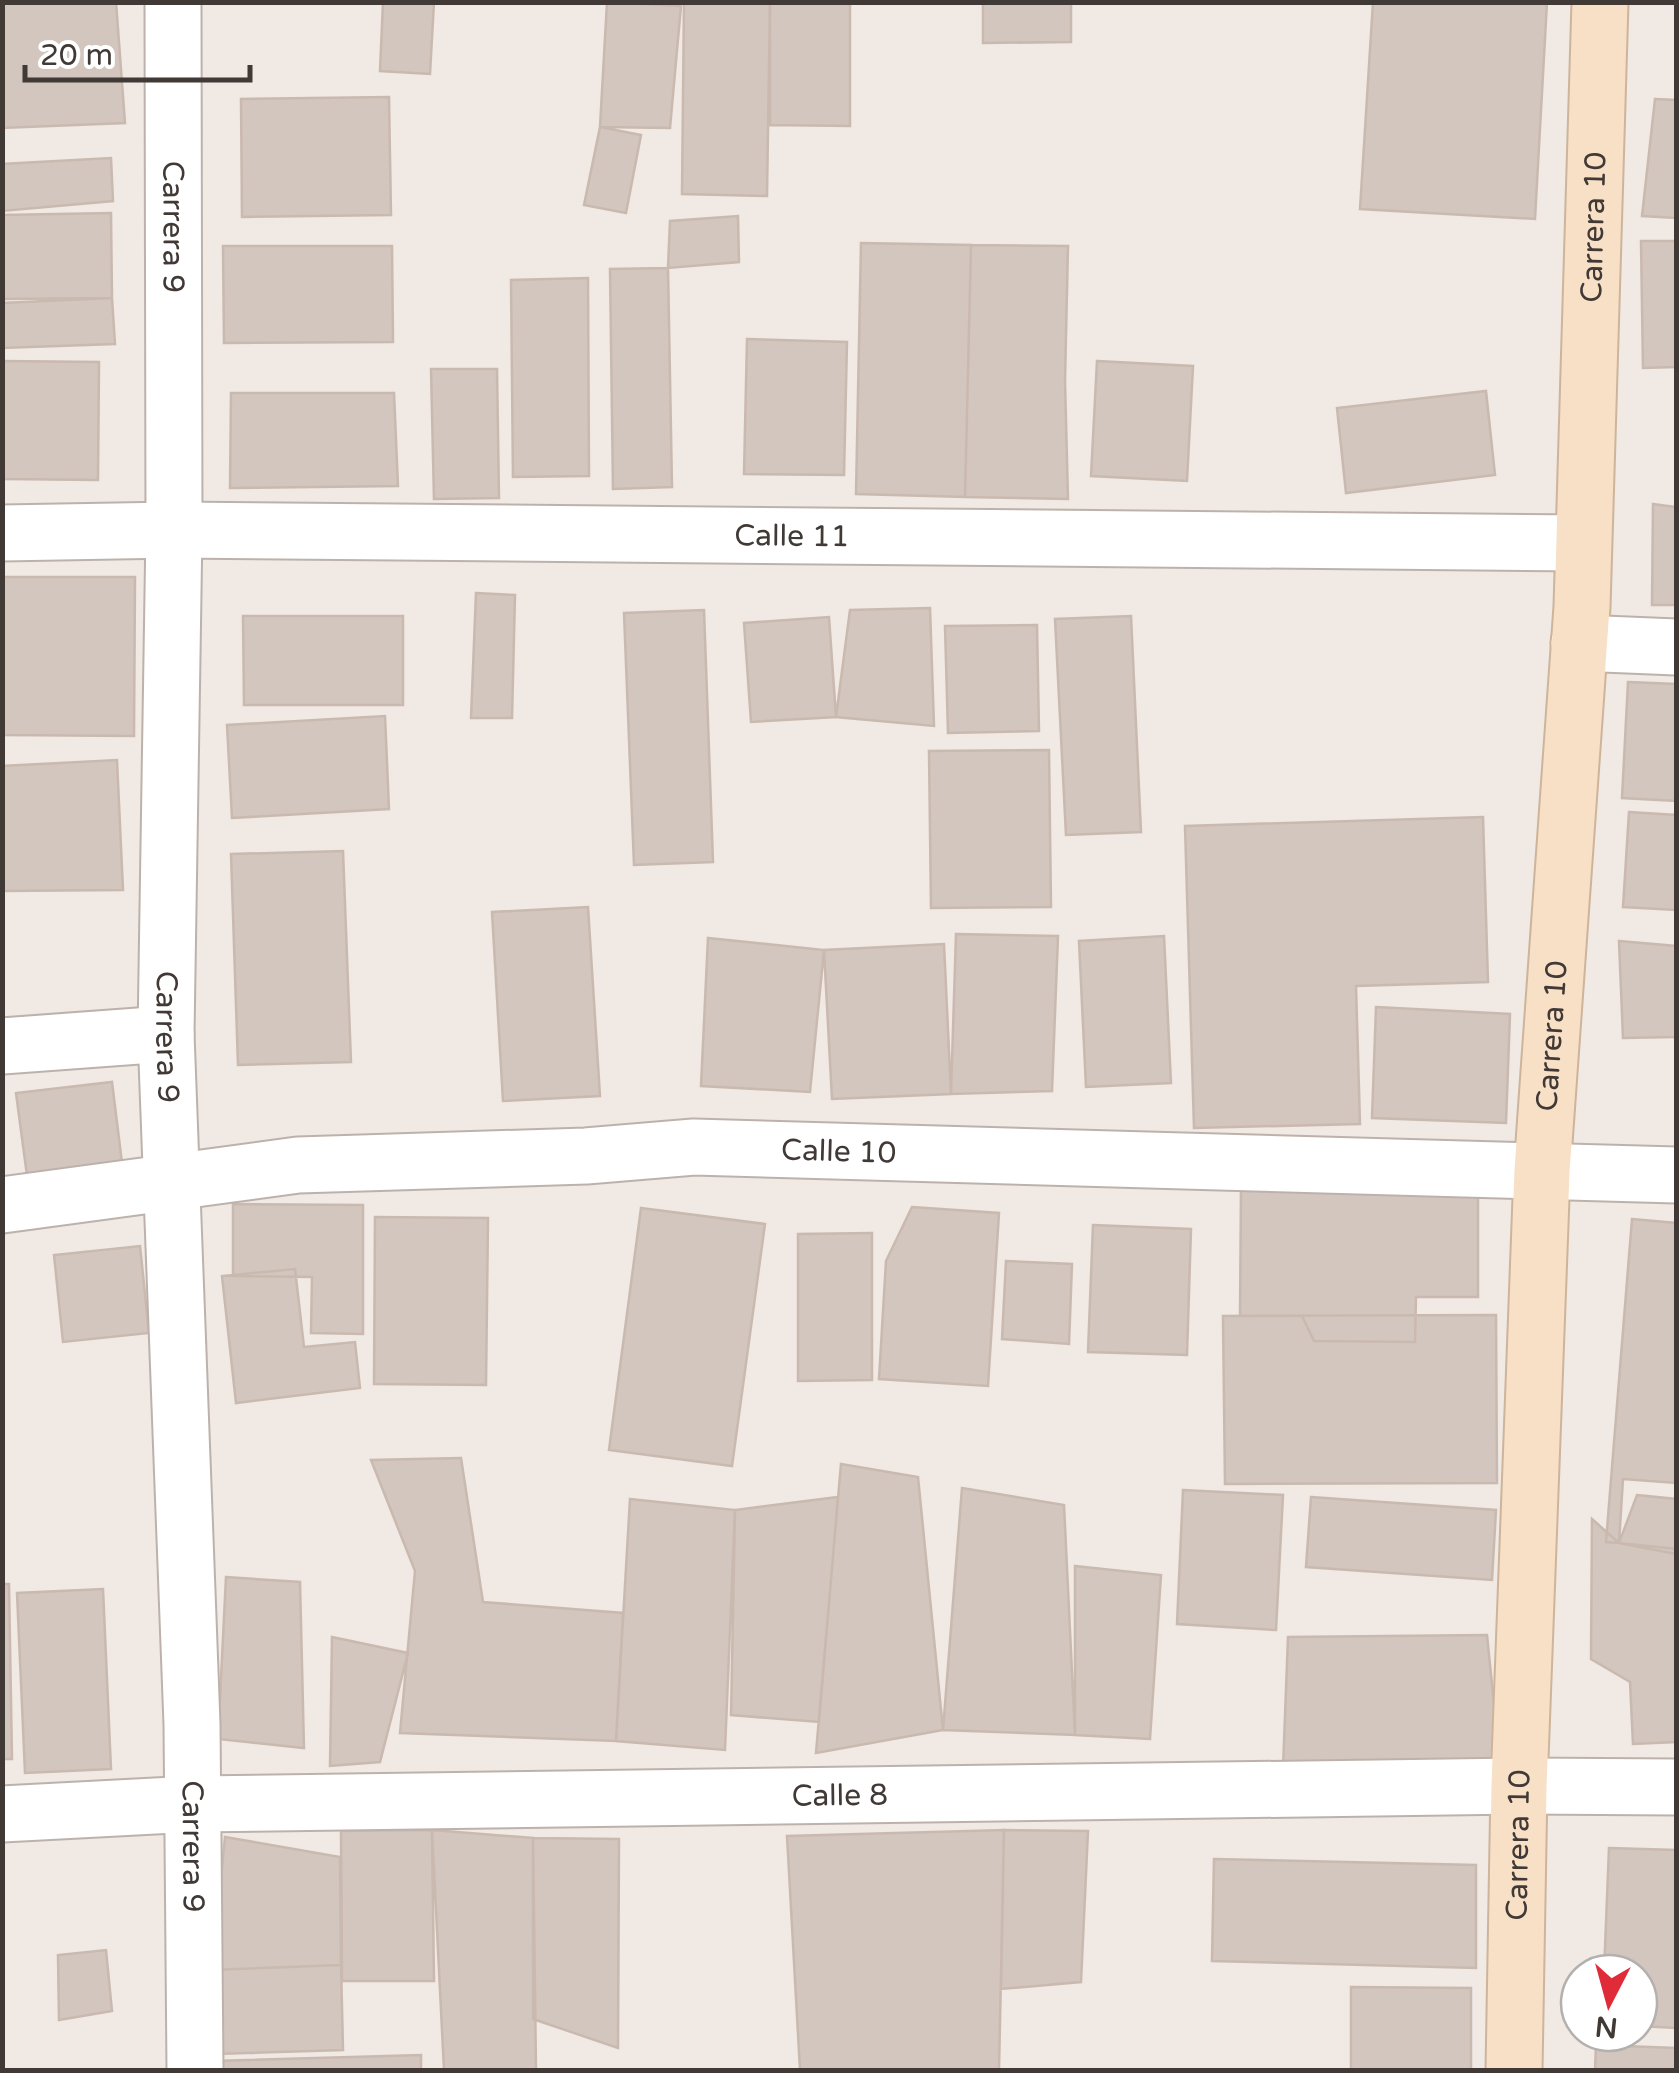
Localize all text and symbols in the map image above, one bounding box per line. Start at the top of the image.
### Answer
scale bar [25,20,250,82]
text: 20 m [40,37,113,74]
street label: Carrera 10 [1573,151,1615,303]
street label: Carrera 9 [154,161,192,293]
street label: Calle 11 [734,517,850,555]
street label: Carrera 10 [1528,959,1576,1113]
street label: Carrera 9 [147,970,187,1104]
street label: Calle 10 [781,1131,897,1172]
street label: Carrera 10 [1499,1769,1539,1921]
street label: Calle 8 [791,1777,888,1815]
street label: Carrera 9 [173,1780,212,1913]
north arrow [1559,1953,1659,2053]
text: N [1594,2009,1619,2045]

